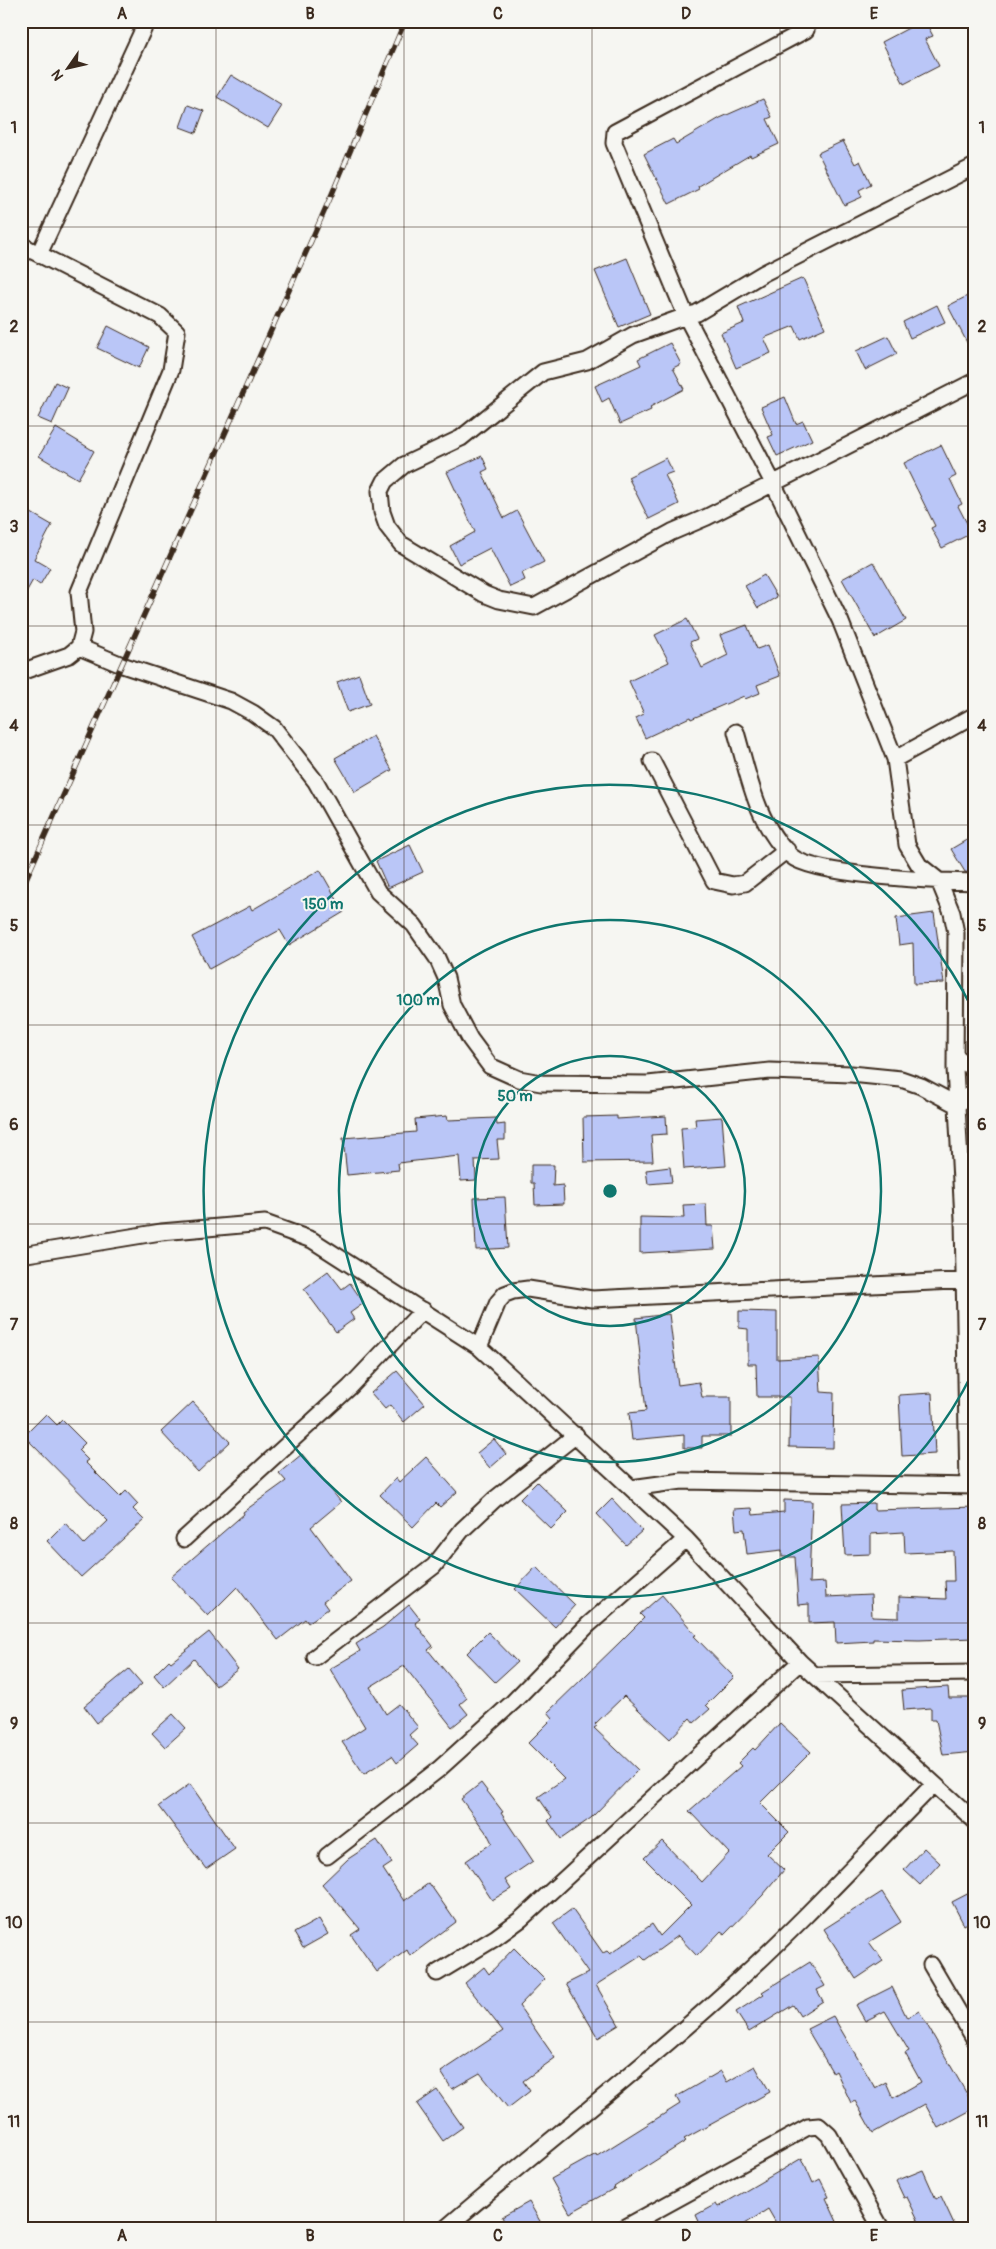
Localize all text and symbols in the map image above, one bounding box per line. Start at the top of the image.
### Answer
text: A [117,4,128,24]
text: B [305,4,315,24]
text: C [493,4,503,24]
text: D [681,4,691,24]
text: E [870,4,879,24]
north arrow [42,42,92,92]
text: N [48,66,67,84]
text: 1 [11,118,17,138]
text: 1 [979,118,985,138]
text: 2 [10,317,19,337]
text: 2 [978,317,987,337]
text: 3 [10,517,19,537]
text: 3 [978,517,987,537]
text: 4 [9,716,19,736]
text: 4 [977,716,987,736]
text: 150 m [303,895,343,914]
text: 5 [10,916,19,936]
text: 5 [978,916,987,936]
text: 100 m [397,991,439,1010]
text: 50 m [498,1087,532,1106]
text: 6 [9,1115,19,1135]
text: 6 [977,1115,987,1135]
centre of rings [601,1182,619,1200]
text: 7 [10,1315,19,1335]
text: 7 [978,1315,987,1335]
text: 8 [10,1514,18,1534]
text: 8 [978,1514,986,1534]
text: 9 [10,1714,18,1734]
text: 9 [978,1714,986,1734]
text: 10 [5,1913,23,1933]
text: 10 [973,1913,991,1933]
text: 11 [8,2112,20,2132]
text: 11 [976,2112,988,2132]
text: A [117,2226,128,2246]
text: B [305,2226,315,2246]
text: C [493,2226,503,2246]
text: D [681,2226,691,2246]
text: E [870,2226,879,2246]

